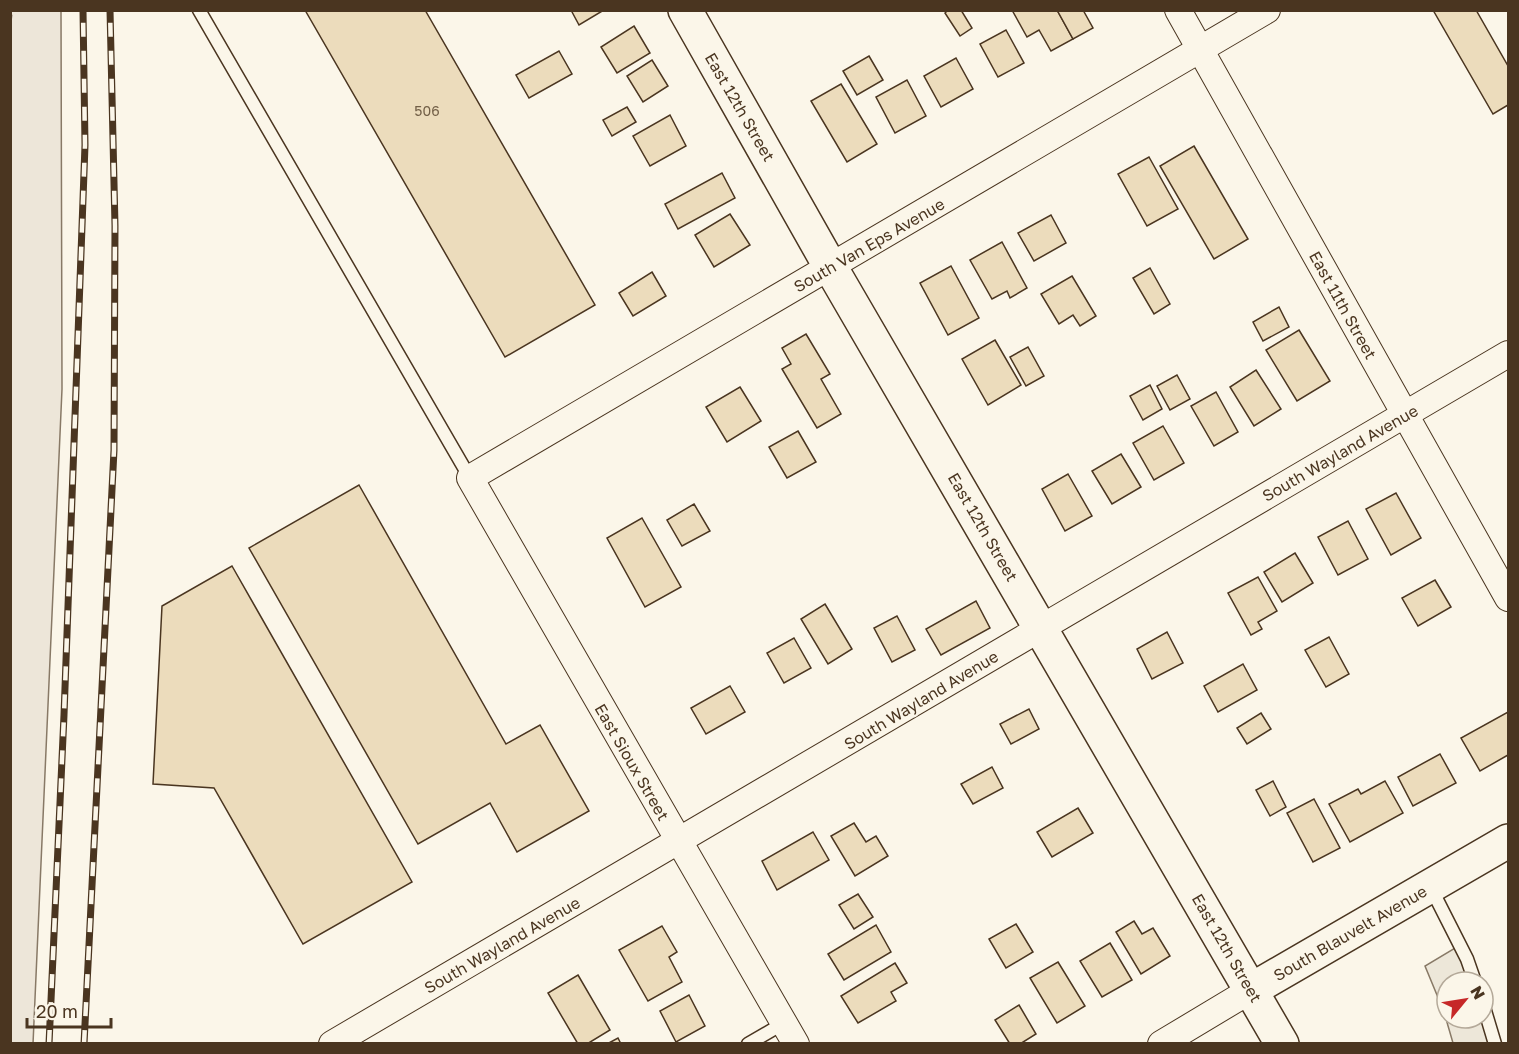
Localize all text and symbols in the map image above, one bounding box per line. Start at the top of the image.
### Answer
street label: East 12th Street [701,49,779,165]
house number: 506 [414,102,440,119]
street label: South Van Eps Avenue [790,194,948,296]
street label: East 11th Street [1305,247,1381,363]
street label: South Wayland Avenue [1259,400,1421,506]
street label: East 12th Street [944,469,1022,585]
street label: South Wayland Avenue [840,646,1002,754]
street label: East Sioux Street [590,700,674,824]
street label: South Blauvelt Avenue [1270,881,1430,985]
street label: East 12th Street [1188,890,1266,1006]
street label: South Wayland Avenue [421,892,583,998]
north arrow [1435,970,1495,1030]
text: N [1466,982,1490,1003]
scale bar [27,991,111,1029]
text: 20 m [36,1000,78,1022]

